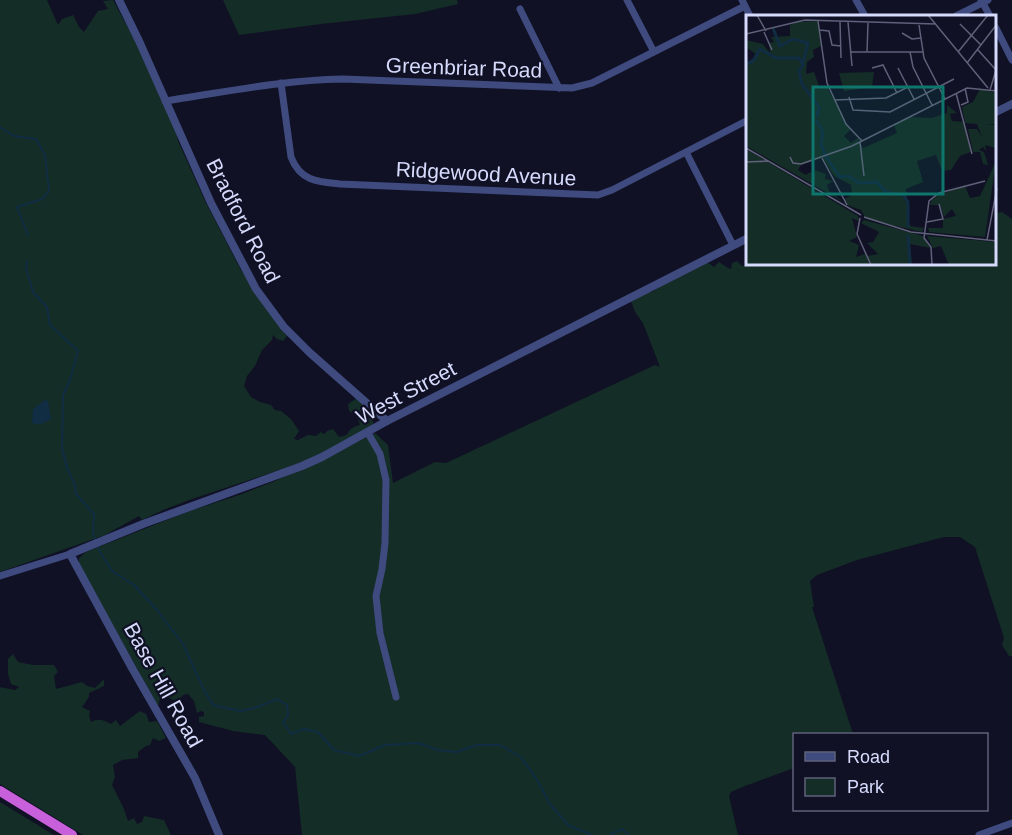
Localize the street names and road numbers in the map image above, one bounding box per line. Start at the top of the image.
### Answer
street label: Greenbriar Road [385,53,543,82]
street label: Bradford Road [202,155,285,287]
street label: Ridgewood Avenue [395,157,577,190]
street label: West Street [352,357,460,428]
street label: Base Hill Road [120,618,207,751]

